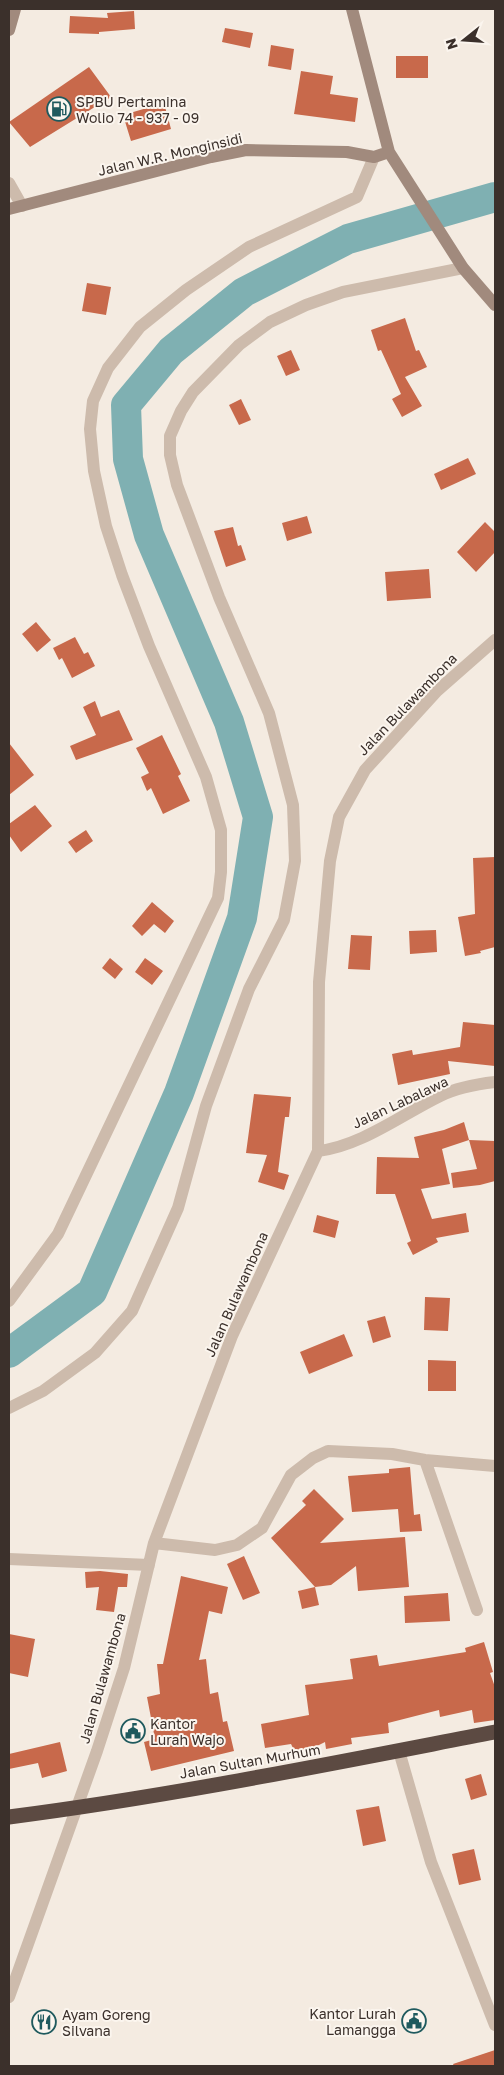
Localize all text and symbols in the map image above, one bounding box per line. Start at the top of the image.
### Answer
north arrow [439,15,489,65]
text: N [441,36,461,52]
place label: SPBU Pertamina Wolio 74 - 937 - 09 [76,93,199,126]
fuel station icon: SPBU Pertamina Wolio 74 - 937 - 09 [46,96,72,122]
street label: Jalan W.R. Monginsidi [96,129,244,179]
street label: Jalan Bulawambona [354,649,460,759]
street label: Jalan Labalawa [349,1072,451,1132]
street label: Jalan Bulawambona [201,1229,271,1359]
street label: Jalan Bulawambona [75,1611,129,1745]
place label: Kantor Lurah Wajo [150,1715,224,1748]
public building icon: Kantor Lurah Wajo [120,1718,146,1744]
street label: Jalan Sultan Murhum [178,1740,322,1782]
place label: Kantor Lurah Lamangga [309,2005,396,2038]
place label: Ayam Goreng Silvana [62,2006,151,2039]
public building icon: Kantor Lurah Lamangga [401,2008,427,2034]
restaurant icon: Ayam Goreng Silvana [31,2009,57,2035]

